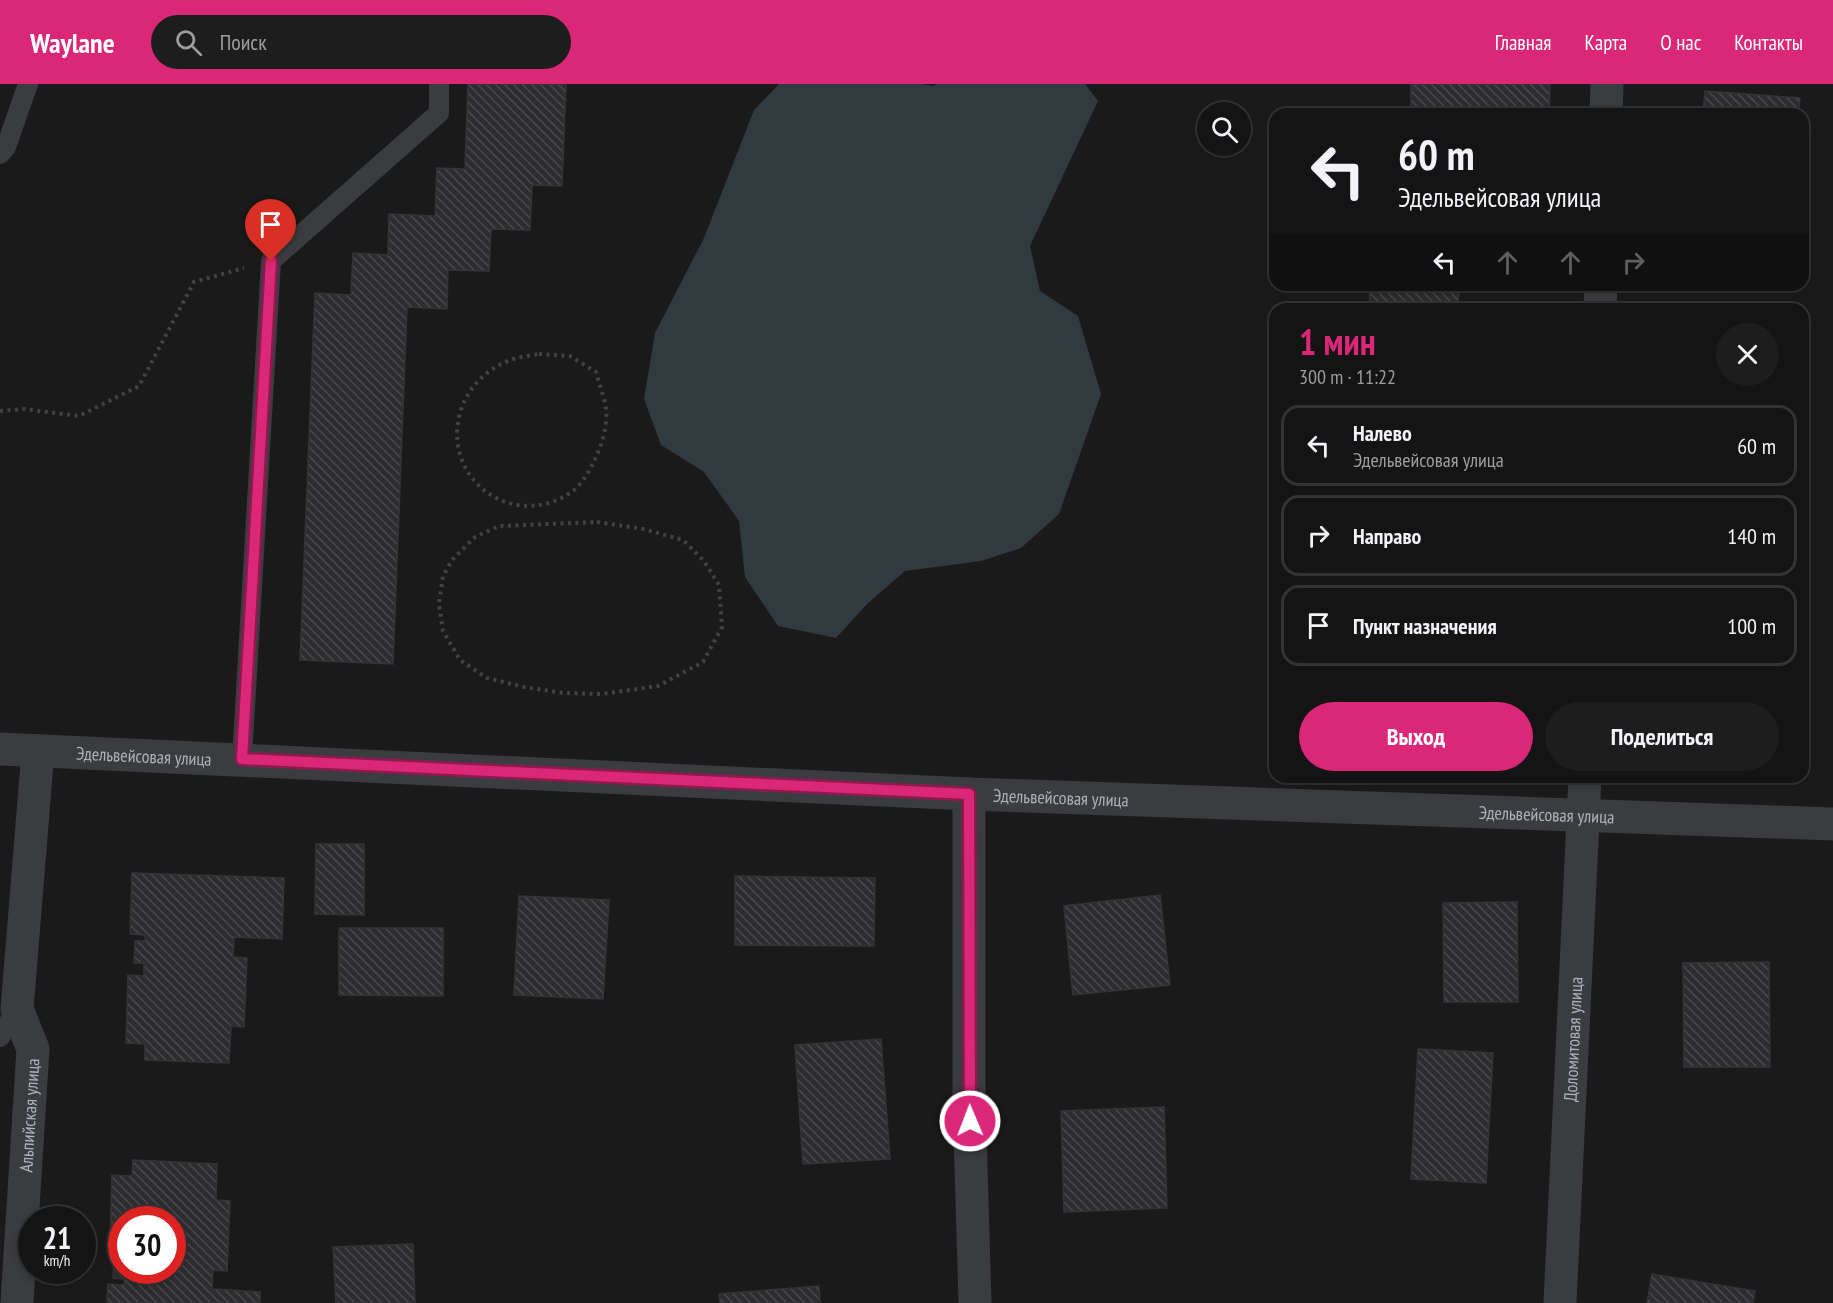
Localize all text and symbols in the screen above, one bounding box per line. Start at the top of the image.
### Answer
search box [151,15,571,69]
text: Waylane [30,24,115,61]
icon: search [172,26,205,59]
text: Поиск [220,28,267,56]
text: Главная [1495,29,1551,56]
text: Карта [1584,29,1627,56]
text: О нас [1660,29,1701,56]
text: Контакты [1734,29,1803,56]
map controls [1197,102,1251,156]
button: search [1197,102,1251,156]
text: 60 m [1398,127,1475,182]
icon: left [1299,132,1377,210]
text: Эдельвейсовая улица [1398,180,1601,214]
pin [245,199,296,261]
icon: arrive [254,208,287,241]
icon: left [1428,246,1461,279]
icon: ahead [1491,246,1524,279]
icon: ahead [1554,246,1587,279]
icon: right [1617,246,1650,279]
text: 1 мин [1299,318,1376,365]
button: close [1716,323,1779,386]
text: 300 m · 11:22 [1299,364,1396,390]
text: Налево [1353,419,1412,447]
icon: left [1302,429,1335,462]
text: 60 m [1737,432,1776,460]
text: Эдельвейсовая улица [1353,447,1504,473]
icon: right [1302,519,1335,552]
text: Направо [1353,522,1421,550]
text: 140 m [1727,522,1776,550]
icon: arrive [1302,609,1335,642]
text: Пункт назначения [1353,612,1497,640]
text: 100 m [1727,612,1776,640]
button: Выход [1299,702,1533,771]
button: Поделиться [1545,702,1779,771]
street label: Эдельвейсовая улица [76,741,212,770]
street label: Эдельвейсовая улица [993,783,1129,811]
street label: Эдельвейсовая улица [1478,800,1615,828]
street label: Доломитовая улица [1558,976,1587,1102]
street label: Альпийская улица [14,1058,44,1173]
position arrow [938,1089,1002,1153]
speed limit sign: 30 [108,1206,186,1284]
text: 21 [43,1218,71,1257]
text: km/h [44,1251,70,1270]

